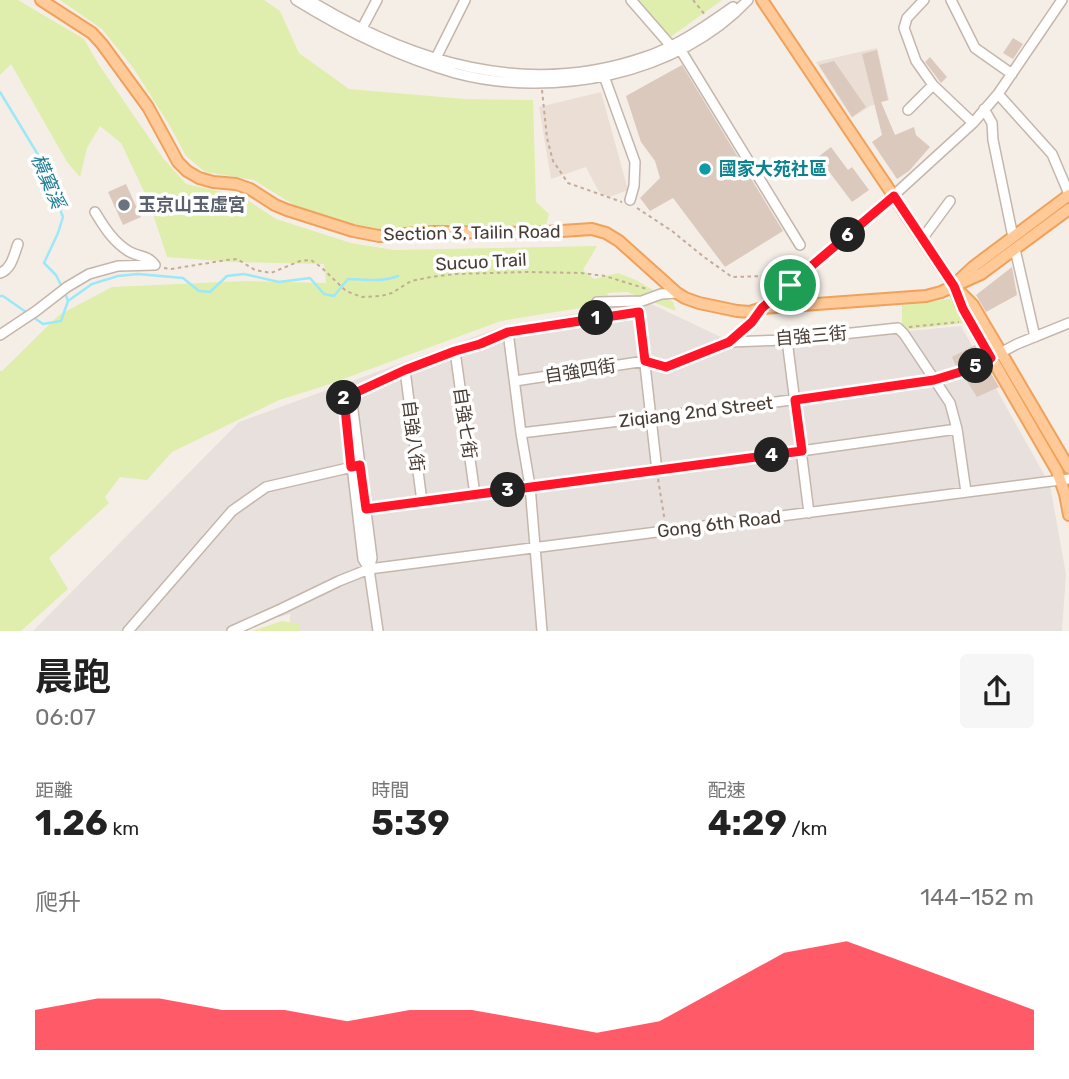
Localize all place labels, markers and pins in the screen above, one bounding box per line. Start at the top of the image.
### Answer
place label: 國家大苑社區 [719,158,827,180]
marker: 國家大苑社區 [697,161,713,177]
place label: 玉京山玉虛宮 [138,194,246,216]
marker: 玉京山玉虛宮 [116,197,132,213]
pin: 6 [830,218,866,252]
pin [760,255,820,315]
pin: 1 [578,300,614,336]
pin: 5 [958,348,993,384]
pin: 2 [326,380,362,416]
pin: 4 [754,438,790,472]
pin: 3 [490,472,526,508]

